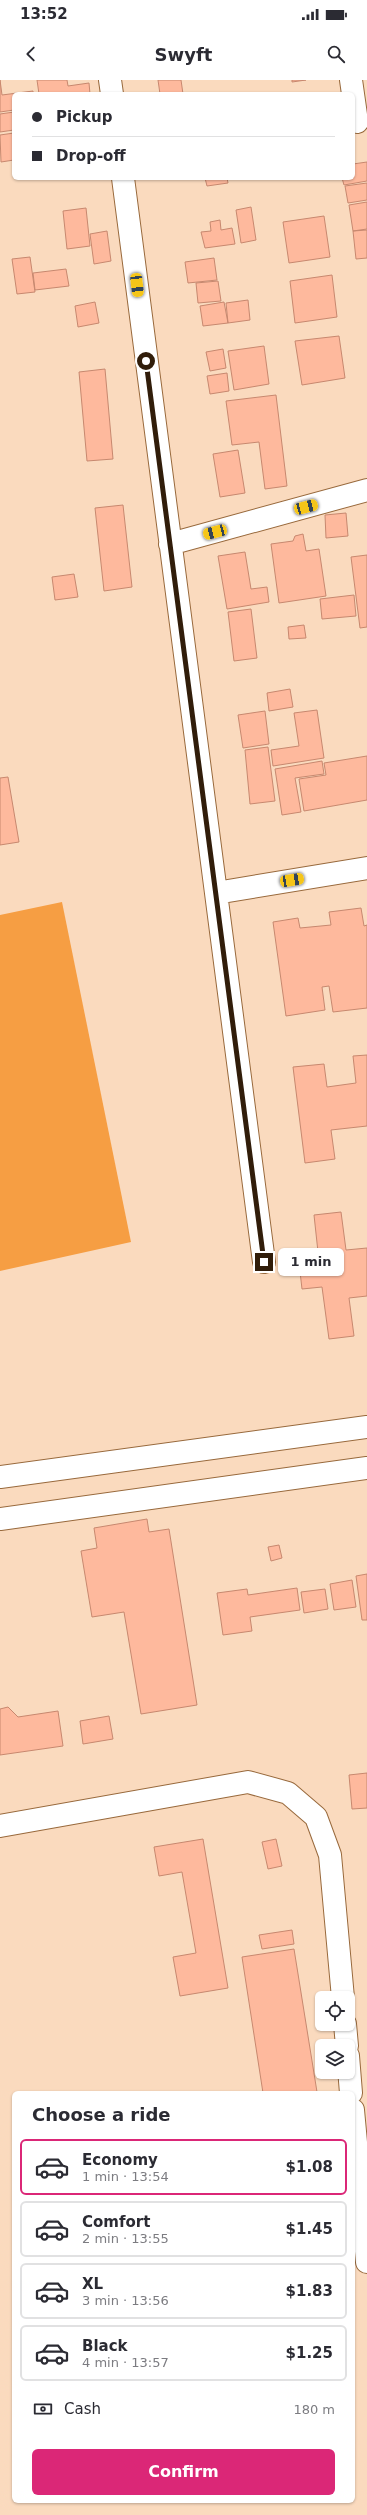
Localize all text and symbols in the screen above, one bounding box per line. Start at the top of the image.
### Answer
text: 13:52 [20,5,68,23]
icon: back [20,43,42,65]
icon: search [325,43,347,65]
text: Swyft [155,44,212,65]
text: Pickup [56,108,112,126]
text: Drop-off [56,147,126,165]
car [130,272,144,298]
route start [137,352,155,370]
car [293,498,319,516]
car [202,523,228,541]
car [279,872,305,888]
callout: 1 min [278,1248,344,1276]
route end [255,1253,273,1271]
text: 1 min [291,1254,331,1269]
map controls [315,1991,355,2079]
button: locate [315,1991,355,2031]
button: layers [315,2039,355,2079]
text: Choose a ride [32,2104,171,2125]
icon: car [34,2149,70,2185]
text: Economy [82,2151,158,2169]
text: $1.08 [286,2158,333,2176]
text: 1 min · 13:54 [82,2169,169,2184]
icon: car [34,2211,70,2247]
text: Comfort [82,2213,150,2231]
text: $1.45 [286,2220,333,2238]
text: 2 min · 13:55 [82,2231,169,2246]
icon: car [34,2273,70,2309]
text: XL [82,2275,103,2293]
text: $1.83 [286,2282,333,2300]
text: 3 min · 13:56 [82,2293,169,2308]
icon: car [34,2335,70,2371]
text: Black [82,2337,128,2355]
text: $1.25 [286,2344,333,2362]
text: 4 min · 13:57 [82,2355,169,2370]
icon: cash [32,2398,54,2420]
text: Cash [64,2400,101,2418]
text: 180 m [293,2402,335,2417]
button: Confirm [32,2449,335,2495]

